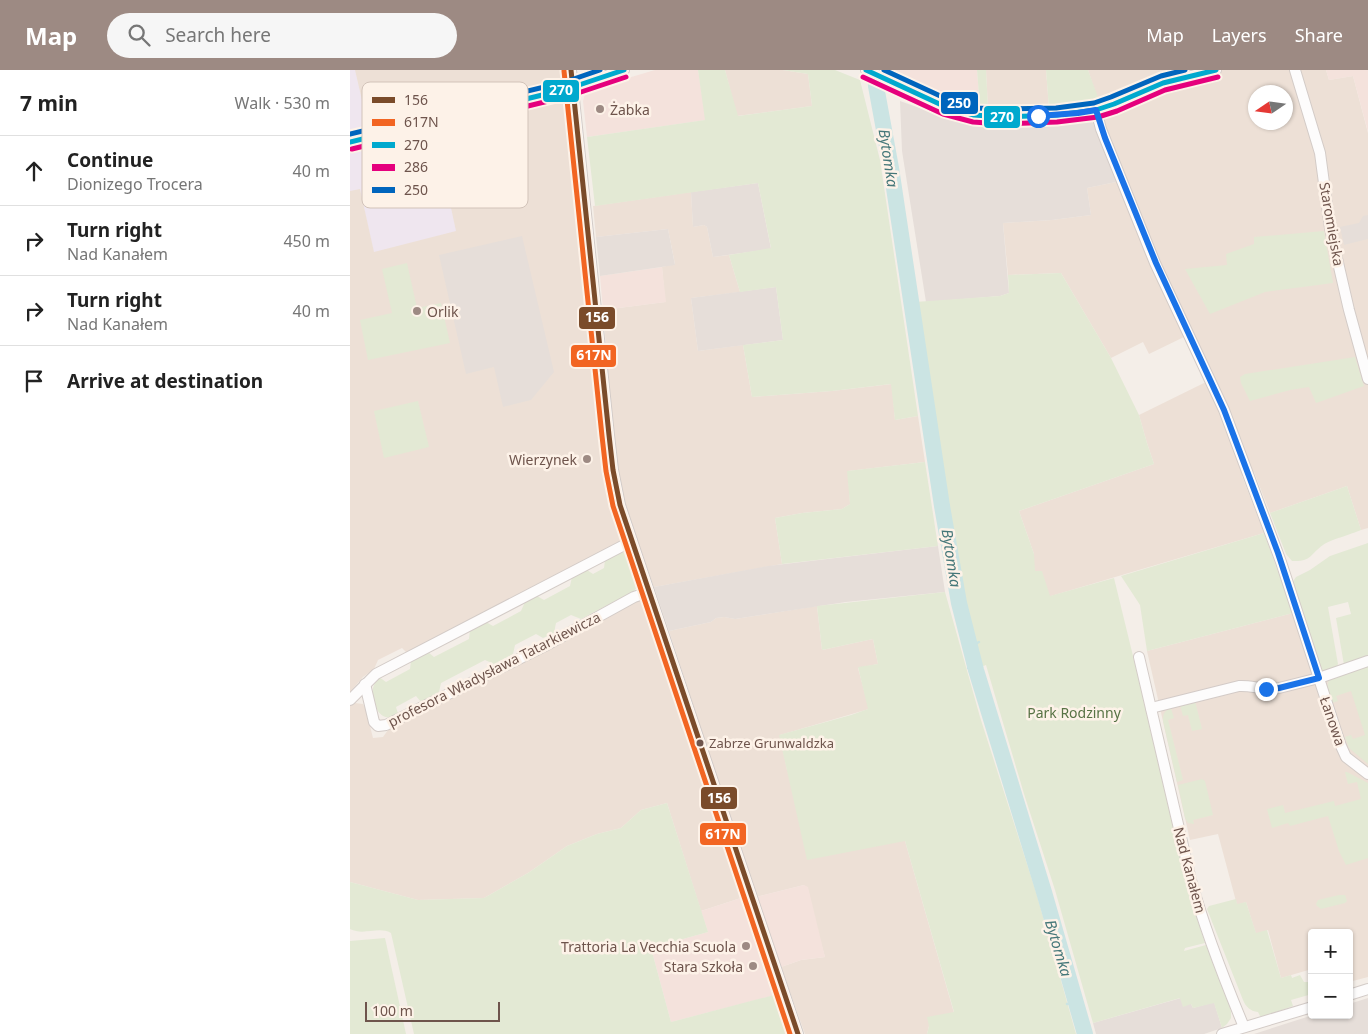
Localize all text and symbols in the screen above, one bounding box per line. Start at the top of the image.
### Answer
search box [107,13,457,58]
text: Map [25,19,77,52]
icon: search [125,21,153,49]
text: Search here [165,22,271,48]
text: Map [1146,23,1184,47]
text: Layers [1212,23,1267,47]
text: Share [1295,23,1343,47]
line badge: 270 [542,79,580,103]
text: 270 [549,80,573,99]
legend [362,82,528,208]
north arrow [1248,85,1293,130]
text: 7 min [20,89,78,117]
text: 156 [404,90,428,109]
line badge: 250 [940,91,979,115]
text: Walk · 530 m [235,92,330,114]
text: 250 [947,93,971,112]
place label: Żabka [610,100,650,119]
marker: Żabka [594,103,606,115]
line badge: 270 [983,105,1021,129]
route start [1027,105,1050,128]
text: 270 [990,107,1014,126]
text: 617N [404,112,439,131]
water label: Bytomka [875,128,904,189]
text: 270 [404,135,428,154]
text: Continue [67,147,153,173]
icon: ahead [20,157,48,185]
text: 286 [404,157,428,176]
text: 40 m [293,160,330,182]
text: Dionizego Trocera [67,173,203,195]
text: 250 [404,180,428,199]
street label: Staromiejska [1315,181,1349,267]
text: Turn right [67,217,162,243]
icon: right [20,227,48,255]
text: 450 m [283,230,330,252]
text: Nad Kanałem [67,243,168,265]
text: Turn right [67,287,162,313]
icon: right [20,297,48,325]
text: 40 m [293,300,330,322]
place label: Orlik [427,302,459,321]
marker: Orlik [411,305,423,317]
line badge: 156 [578,306,616,330]
text: 156 [585,307,609,326]
text: Nad Kanałem [67,313,168,335]
line badge: 617N [570,344,617,368]
text: 617N [576,345,612,364]
icon: arrive [20,367,48,395]
text: Arrive at destination [67,368,263,394]
place label: Wierzynek [509,450,578,469]
marker: Wierzynek [581,453,593,465]
water label: Bytomka [938,528,967,589]
street label: profesora Władysława Tatarkiewicza [385,607,603,731]
route end [1255,678,1278,701]
street label: Łanowa [1316,694,1350,748]
park label: Park Rodzinny [1027,703,1122,722]
place label: Zabrze Grunwaldzka [709,734,834,752]
marker: Zabrze Grunwaldzka [695,738,705,748]
line badge: 156 [700,786,738,810]
text: 156 [707,788,731,807]
line badge: 617N [699,822,747,846]
text: 617N [705,824,741,843]
street label: Nad Kanałem [1169,825,1211,915]
water label: Bytomka [1041,917,1077,979]
map controls [1308,929,1353,1019]
button: + [1308,929,1353,974]
place label: Trattoria La Vecchia Scuola [561,937,736,956]
marker: Trattoria La Vecchia Scuola [740,940,752,952]
place label: Stara Szkoła [664,957,743,976]
marker: Stara Szkoła [747,960,759,972]
button: − [1308,974,1353,1019]
scale bar [365,999,500,1022]
text: 100 m [372,1001,413,1020]

